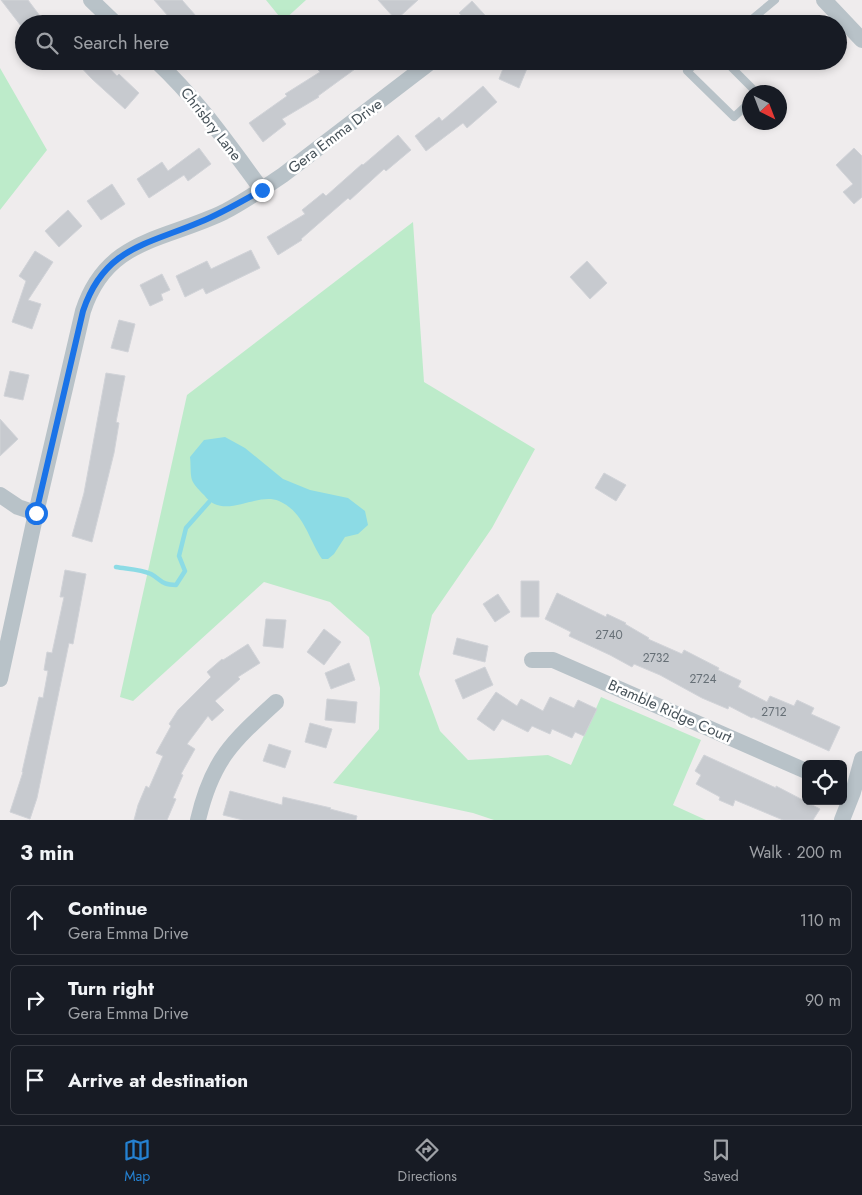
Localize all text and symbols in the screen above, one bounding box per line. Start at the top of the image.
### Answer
search box [15,15,847,70]
icon: search [33,29,61,57]
text: Search here [73,29,169,56]
street label: Chrisbry Lane [175,83,247,166]
north arrow [742,85,787,130]
street label: Gera Emma Drive [283,93,387,179]
route end [251,179,274,202]
route start [25,502,48,525]
house number: 2740 [595,626,623,644]
house number: 2732 [643,649,669,667]
house number: 2724 [690,670,716,688]
street label: Bramble Ridge Court [605,674,736,748]
house number: 2712 [761,703,787,721]
map controls [802,760,847,805]
button: locate [802,760,847,805]
text: 3 min [20,838,74,868]
text: Walk · 200 m [749,841,842,864]
text: Continue [68,895,147,922]
icon: ahead [21,906,49,934]
text: 110 m [800,909,841,932]
text: Gera Emma Drive [68,922,188,945]
text: Turn right [68,975,154,1002]
icon: right [21,986,49,1014]
text: 90 m [805,989,841,1012]
text: Gera Emma Drive [68,1002,188,1025]
icon: arrive [21,1066,49,1094]
text: Arrive at destination [68,1067,248,1094]
tab: Map [123,1136,151,1186]
tab: Directions [398,1136,457,1186]
tab: Saved [703,1136,739,1186]

